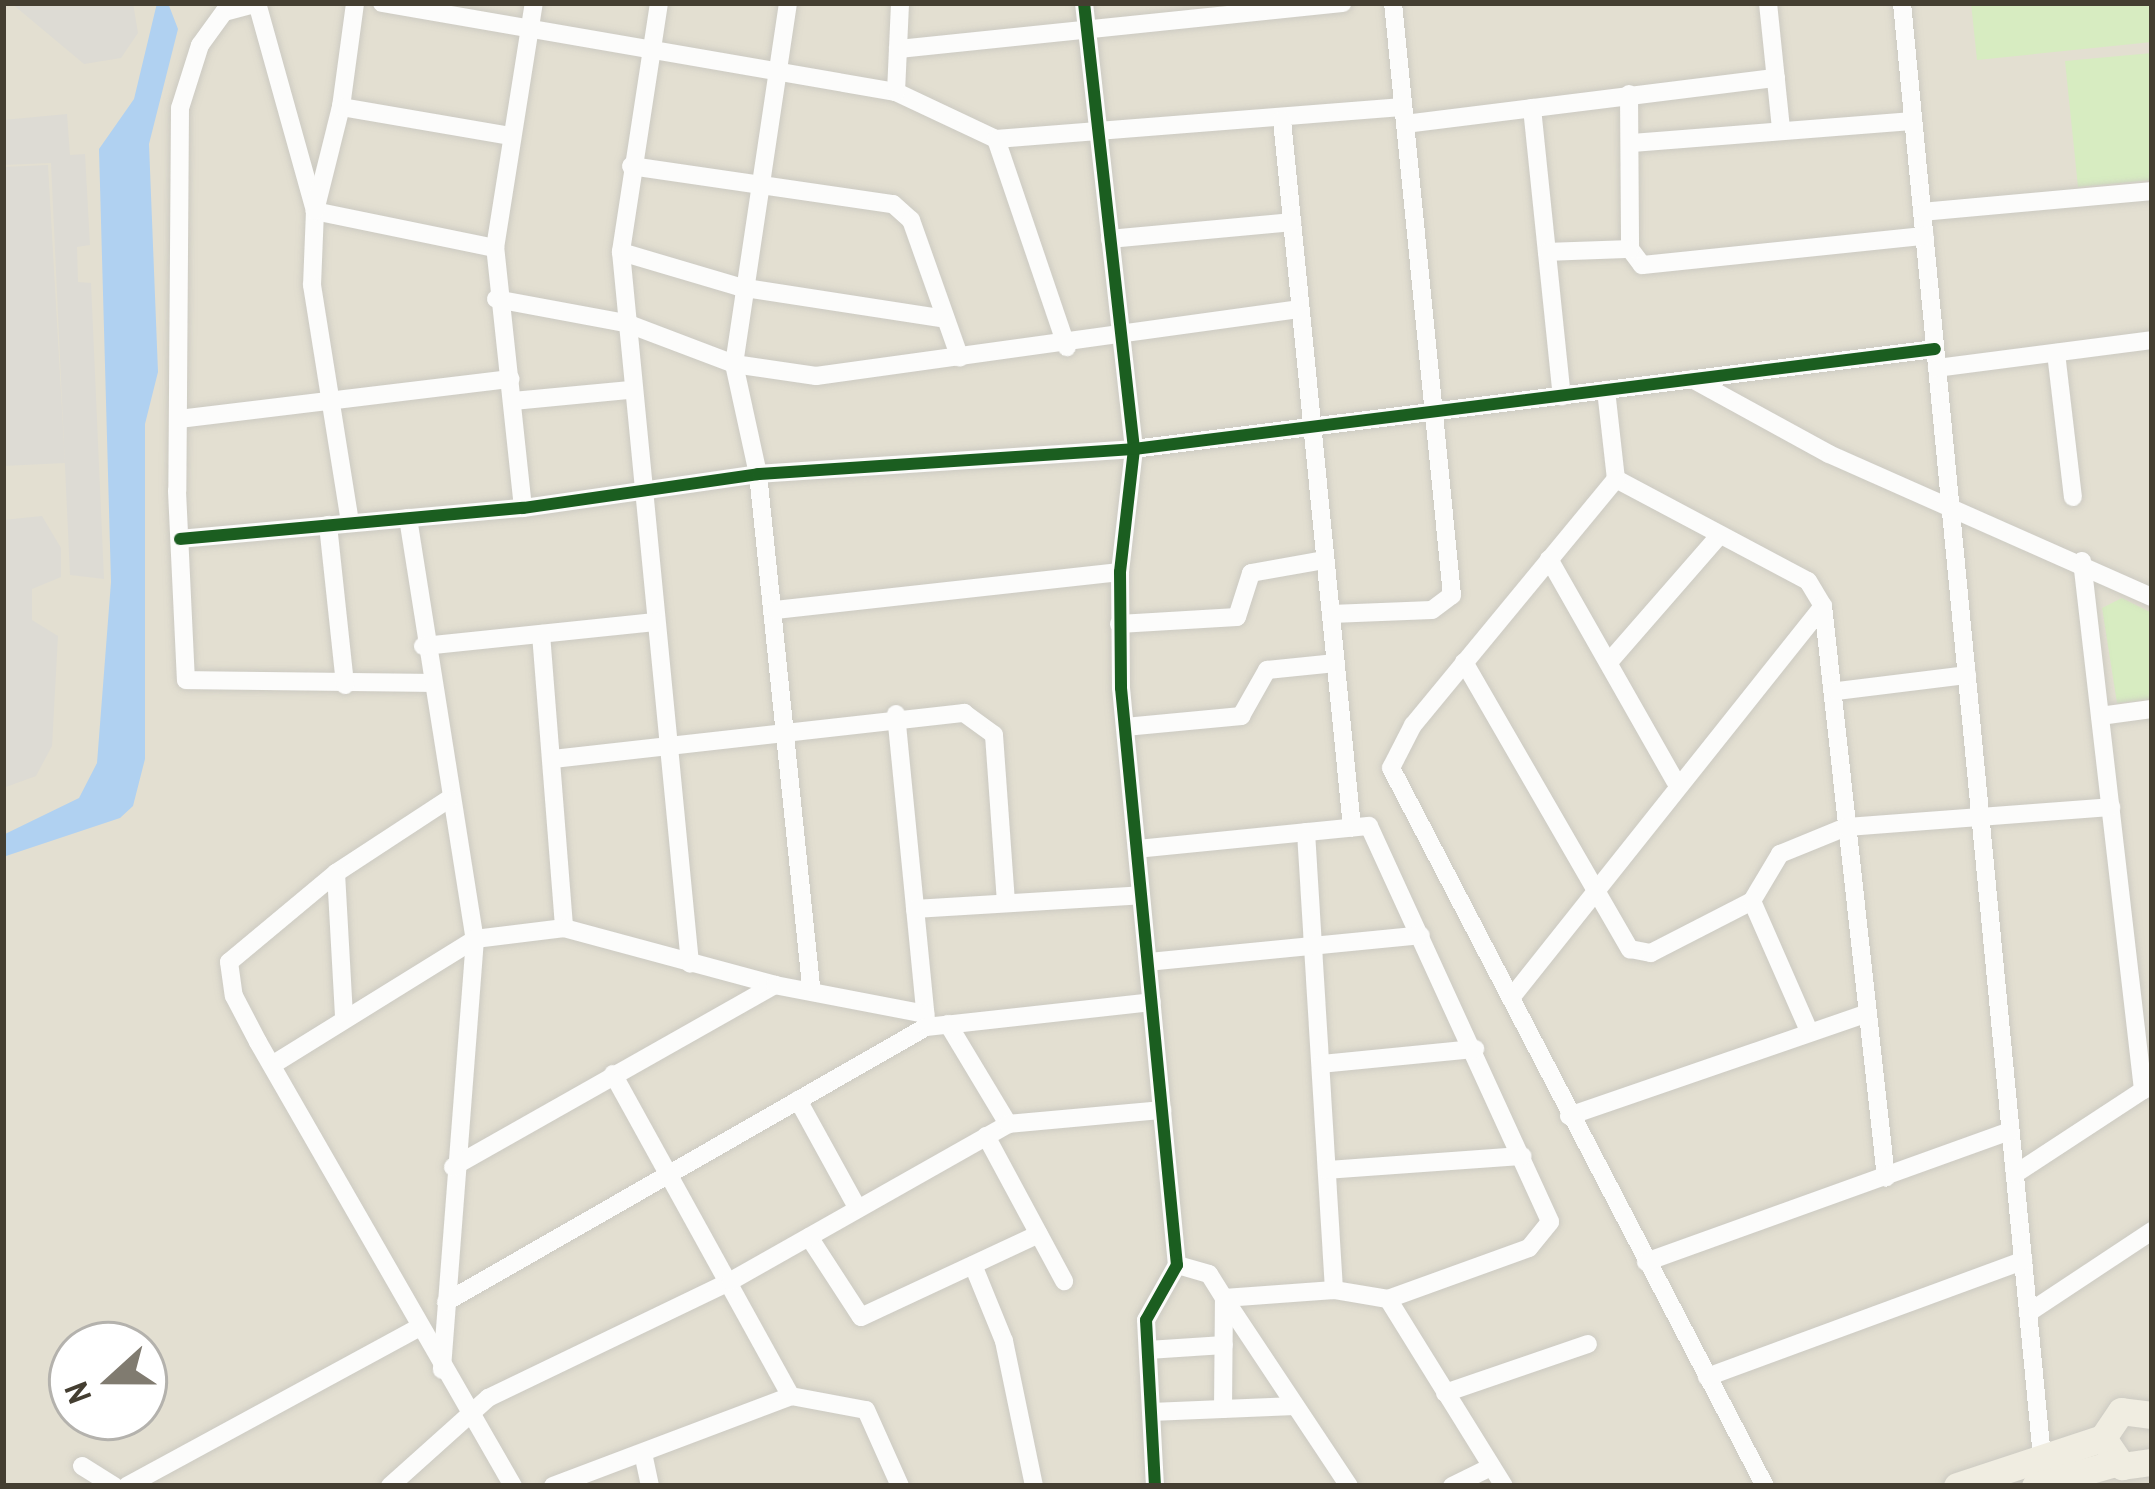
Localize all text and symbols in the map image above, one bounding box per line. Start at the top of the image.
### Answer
north arrow [48,1321,168,1441]
text: N [53,1376,101,1410]

